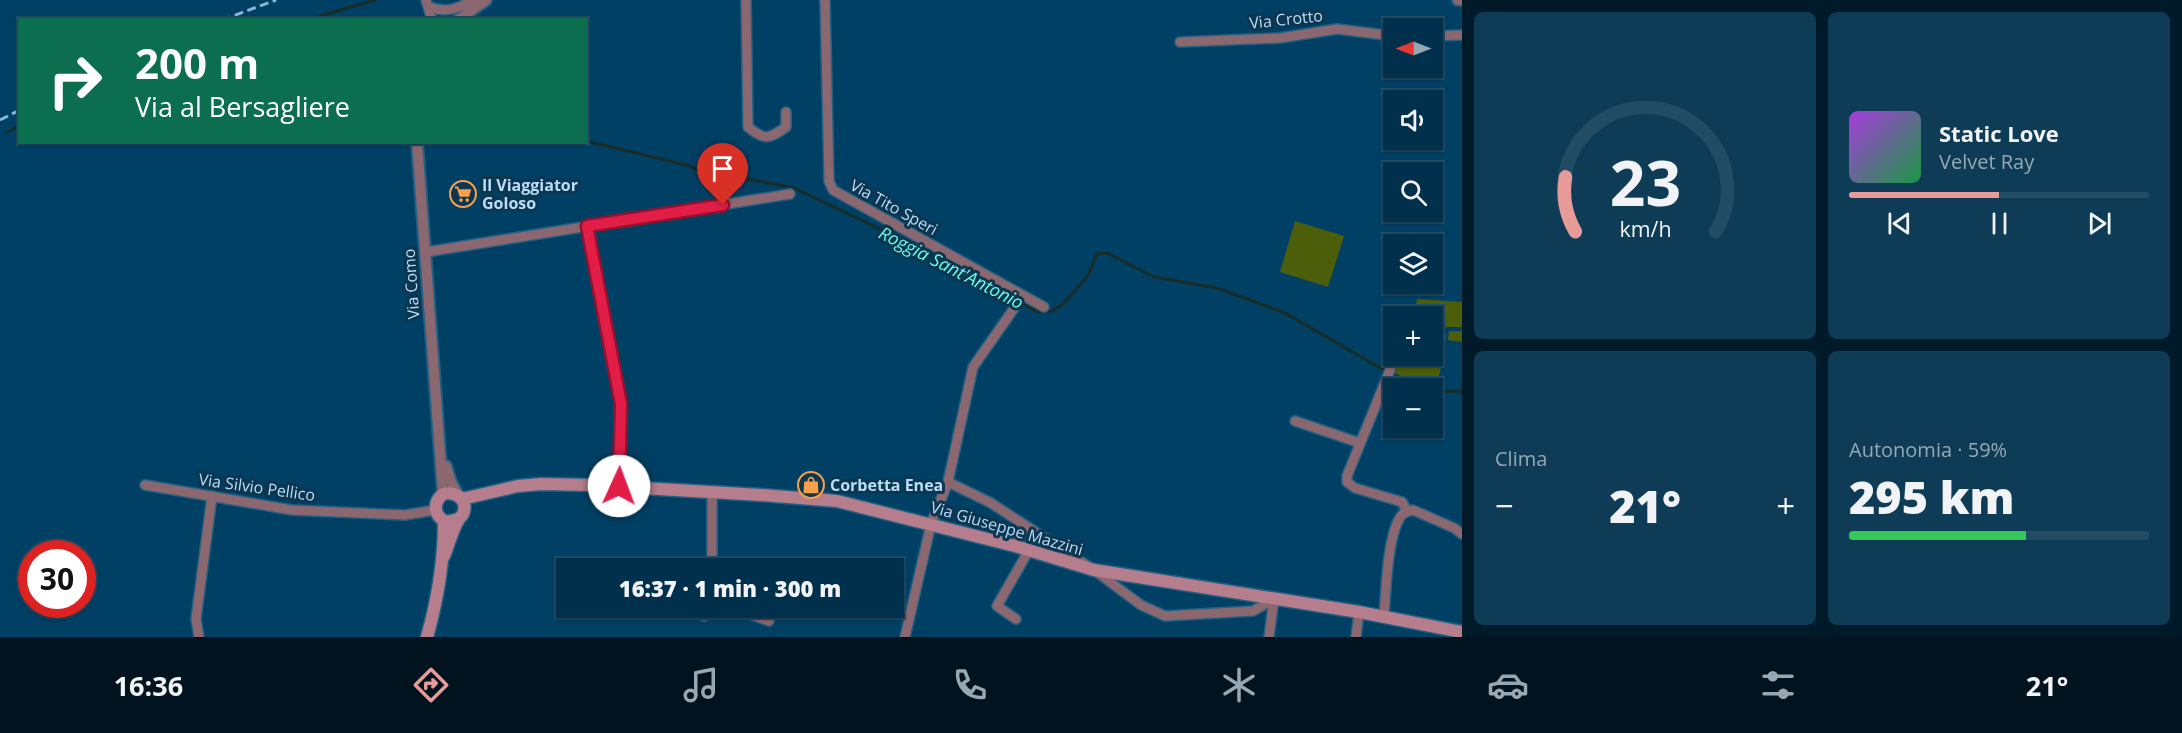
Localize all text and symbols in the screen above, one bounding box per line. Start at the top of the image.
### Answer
street label: Via Crotto [1248,4,1324,34]
north arrow [1383,18,1443,78]
map controls [1383,18,1443,438]
text: 200 m [135,34,259,91]
icon: right [36,42,114,120]
text: Via al Bersagliere [135,88,350,125]
button: sound [1383,90,1443,150]
text: Static Love [1939,118,2059,148]
text: 23 [1609,140,1681,225]
pin [697,143,748,205]
text: Velvet Ray [1939,148,2034,175]
icon: arrive [706,152,739,185]
button: search [1383,162,1443,222]
place label: Il Viaggiator Goloso [482,174,578,214]
street label: Via Tito Speri [846,174,942,240]
supermarket icon: Il Viaggiator Goloso [448,179,478,209]
icon: previous [1883,207,1916,240]
icon: pause [1983,207,2016,240]
icon: next [2083,207,2116,240]
text: km/h [1619,215,1671,244]
water label: Roggia Sant'Antonio [875,220,1028,314]
button: layers [1383,234,1443,294]
street label: Via Como [398,248,424,320]
button: + [1383,306,1443,366]
button: − [1383,378,1443,438]
text: Autonomia · 59% [1849,436,2007,463]
text: Clima [1495,445,1547,472]
position arrow [587,454,651,518]
text: 295 km [1849,466,2014,527]
street label: Via Silvio Pellico [197,468,317,506]
shop icon: Corbetta Enea [796,470,826,500]
place label: Corbetta Enea [830,474,943,496]
text: 21° [1609,475,1681,536]
text: − [1495,483,1514,528]
text: + [1776,483,1795,528]
street label: Via Giuseppe Mazzini [928,496,1086,560]
speed limit sign: 30 [18,540,96,618]
text: 16:37 · 1 min · 300 m [619,573,841,603]
icon: directions [410,664,452,706]
icon: music [680,664,722,706]
icon: phone [949,664,991,706]
icon: climate [1218,664,1260,706]
icon: car [1487,664,1529,706]
icon: filters [1757,664,1799,706]
text: 16:36 [114,667,183,704]
text: 21° [2026,667,2068,704]

